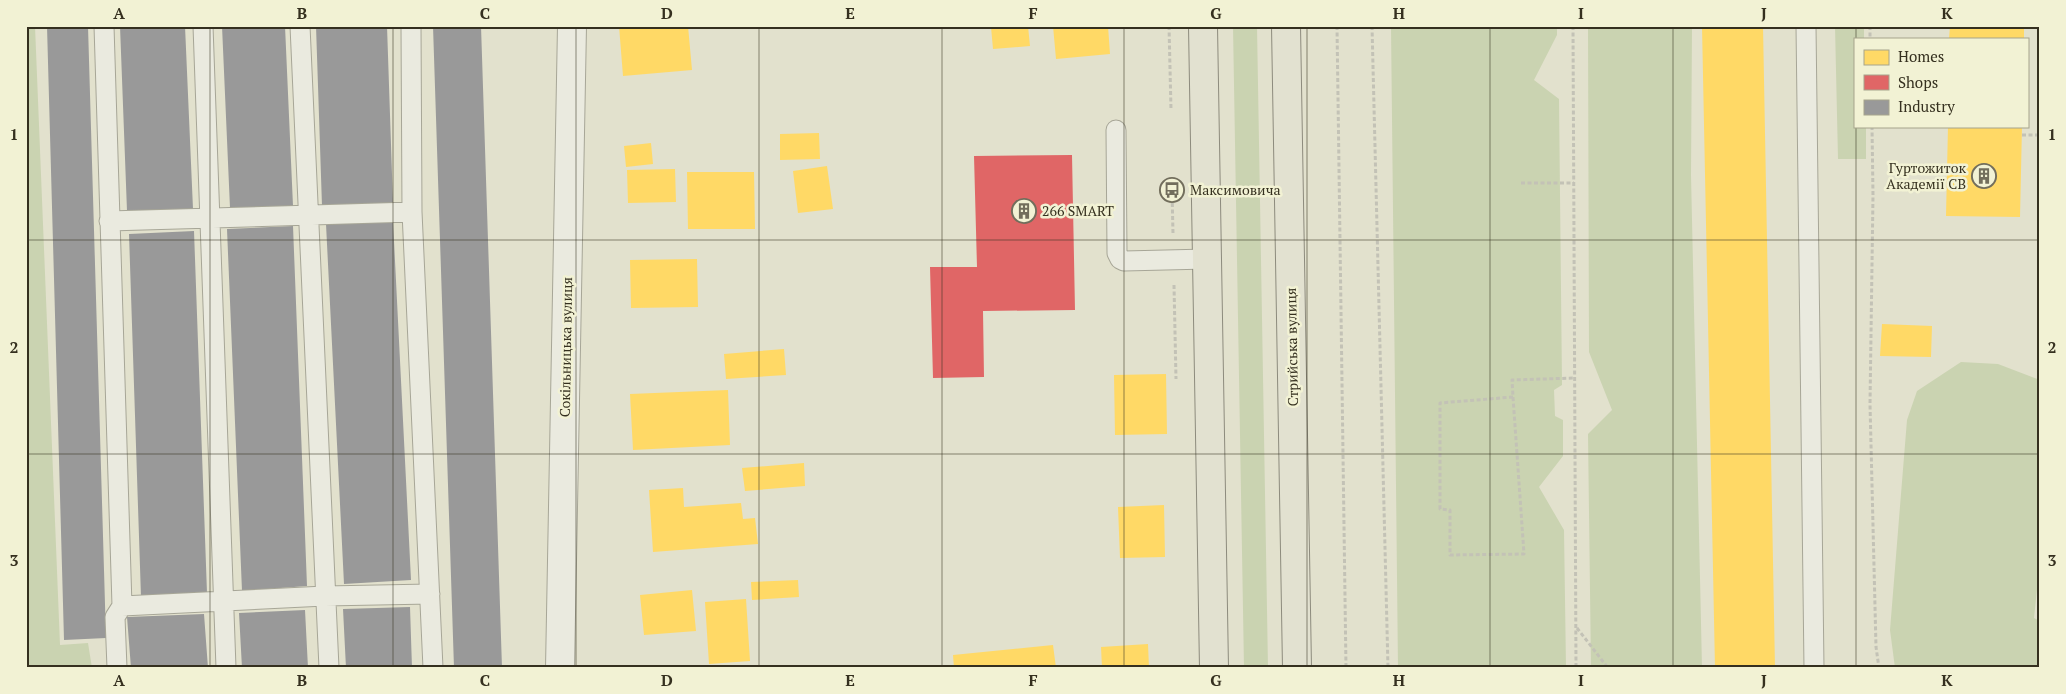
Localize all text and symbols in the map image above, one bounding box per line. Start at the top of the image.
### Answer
text: A [113,2,125,24]
text: B [297,2,307,24]
text: C [480,2,490,24]
text: D [661,2,673,24]
text: E [845,2,855,24]
text: F [1028,2,1038,24]
text: G [1210,2,1222,24]
text: H [1393,2,1405,24]
text: I [1578,2,1584,24]
text: J [1761,2,1767,24]
text: K [1941,2,1953,24]
legend [1854,38,2028,128]
text: Homes [1898,46,1944,66]
text: Shops [1898,72,1938,92]
text: Industry [1898,96,1955,116]
text: 1 [9,123,19,145]
text: 1 [2047,123,2057,145]
place label: Гуртожиток Академії СВ [1886,158,1966,193]
building icon: Гуртожиток Академії СВ [1971,163,1997,189]
bus stop icon: Максимовича [1159,177,1185,203]
place label: Максимовича [1190,180,1281,199]
building icon: 266 SMART [1011,198,1037,224]
place label: 266 SMART [1042,201,1114,220]
street label: Сокільницька вулиця [555,277,576,417]
street label: Стрийська вулиця [1281,288,1302,406]
text: 2 [9,336,19,358]
text: 2 [2047,336,2057,358]
text: 3 [9,549,19,571]
text: 3 [2047,549,2057,571]
text: A [113,669,125,691]
text: B [297,669,307,691]
text: C [480,669,490,691]
text: D [661,669,673,691]
text: E [845,669,855,691]
text: F [1028,669,1038,691]
text: G [1210,669,1222,691]
text: H [1393,669,1405,691]
text: I [1578,669,1584,691]
text: J [1761,669,1767,691]
text: K [1941,669,1953,691]

